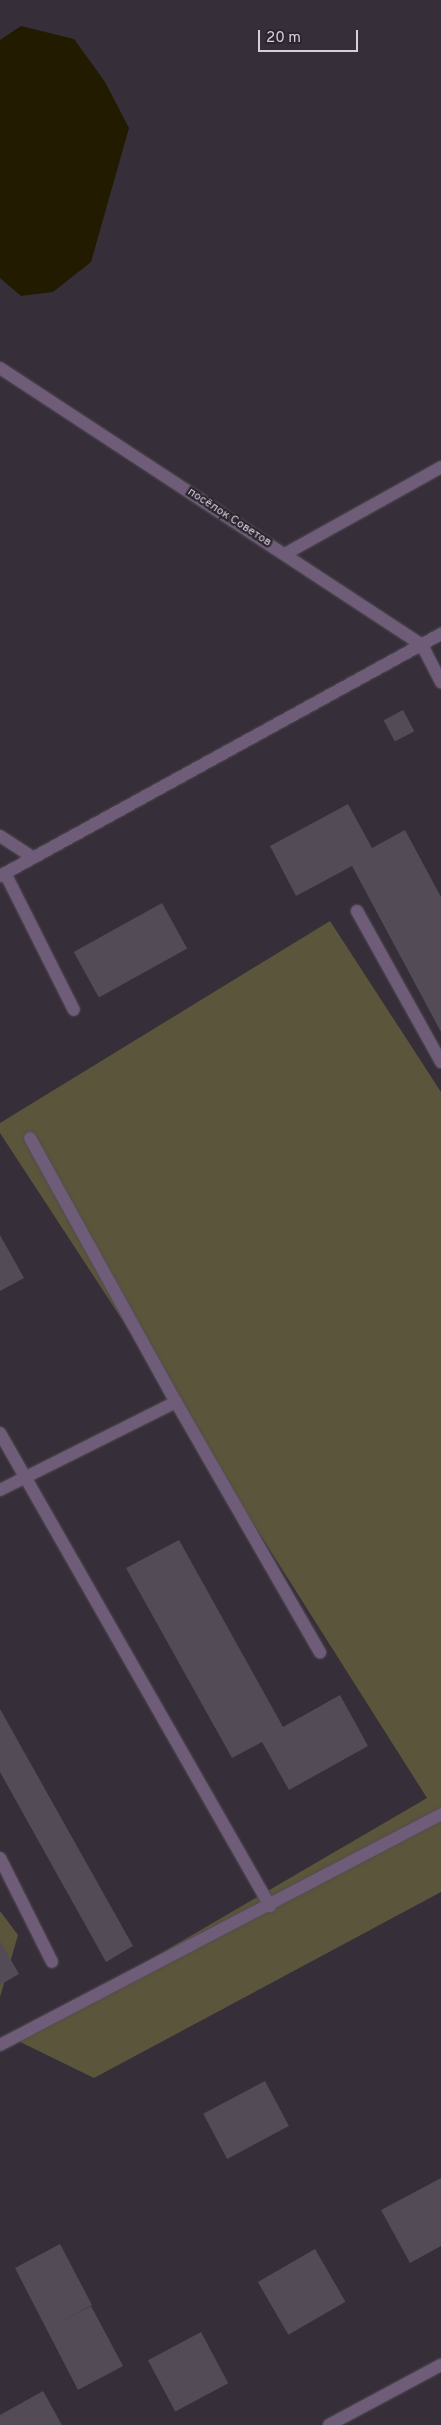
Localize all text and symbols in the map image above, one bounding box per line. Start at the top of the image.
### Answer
scale bar [261,20,361,52]
text: 20 m [266,29,301,48]
street label: посёлок Советов [184,486,274,550]

